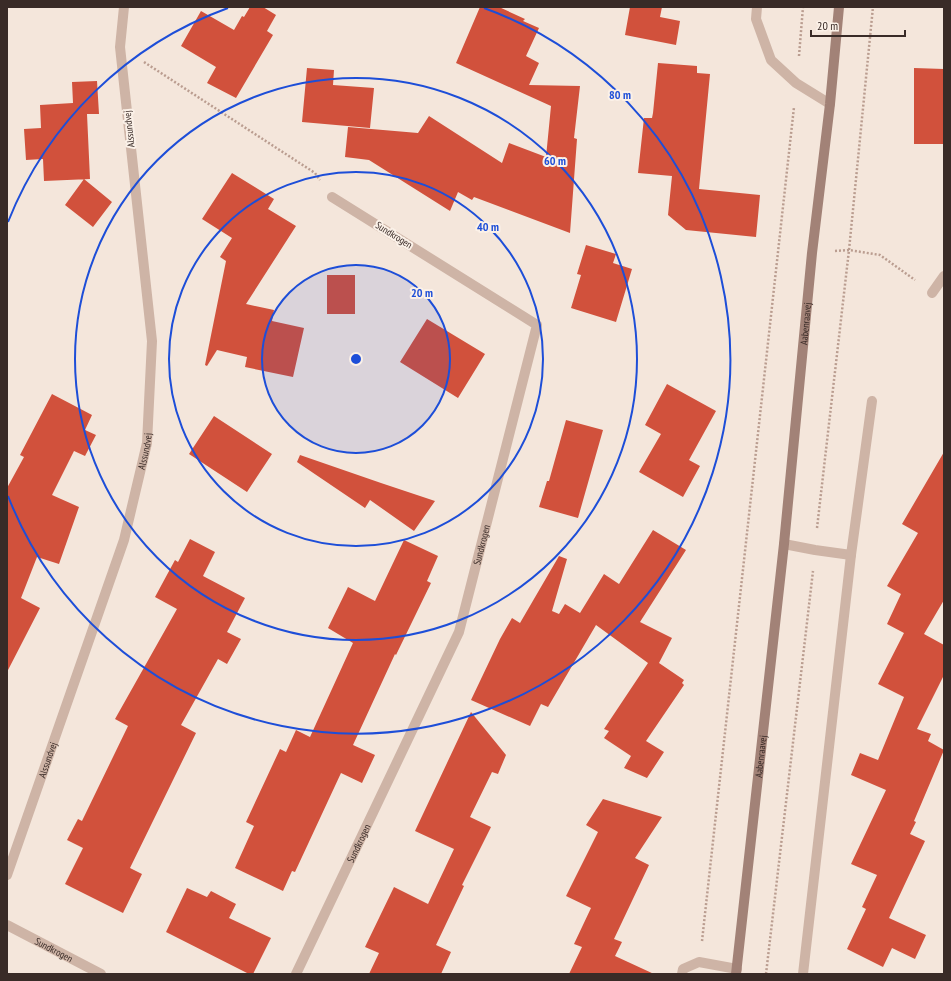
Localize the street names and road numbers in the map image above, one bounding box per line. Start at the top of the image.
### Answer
street label: Alssundvej [121,110,137,148]
street label: Sundkrogen [373,219,415,251]
street label: Aabenraavej [797,302,814,345]
street label: Alssundvej [134,433,154,471]
street label: Sundkrogen [470,523,493,566]
street label: Aabenraavej [751,734,769,778]
street label: Alssundvej [35,740,59,779]
street label: Sundkrogen [344,822,373,864]
street label: Sundkrogen [33,934,75,965]

